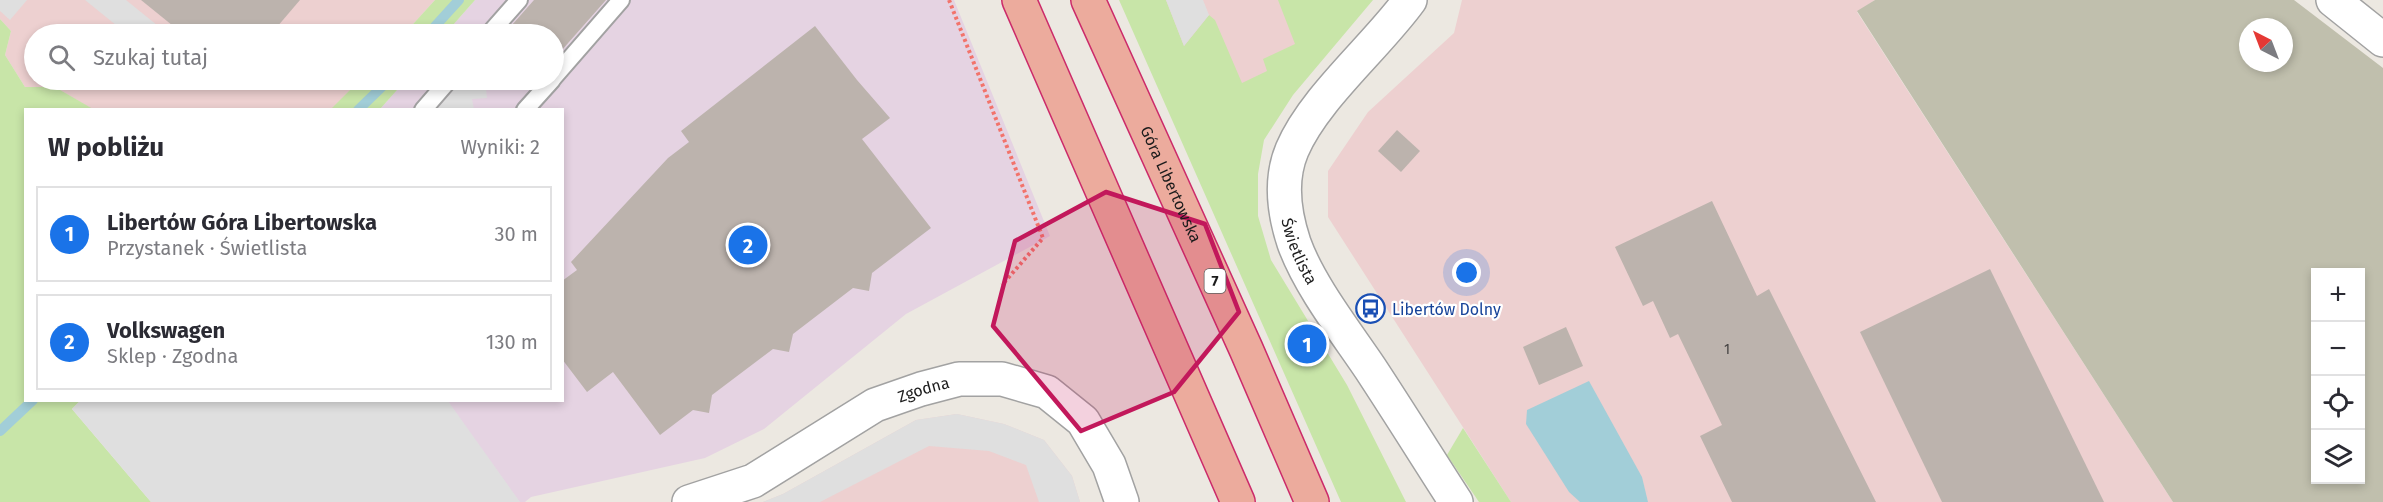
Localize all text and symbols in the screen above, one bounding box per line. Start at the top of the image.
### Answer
north arrow [2239,18,2293,72]
search box [24,24,564,90]
icon: search [45,41,78,74]
text: Szukaj tutaj [93,44,208,71]
street label: Góra Libertowska [1137,123,1206,245]
text: W pobliżu [48,132,164,163]
text: Wyniki: 2 [460,135,540,159]
text: Libertów Góra Libertowska [107,209,377,236]
street label: Świetlista [1278,216,1321,288]
text: 1 [65,222,74,246]
text: 30 m [494,222,538,246]
pin: 2 [728,222,768,268]
text: Przystanek · Świetlista [107,236,307,260]
your location [1452,258,1481,287]
map controls [2311,268,2365,484]
button: + [2311,268,2365,322]
road number: 7 [1204,269,1226,293]
bus stop icon: Libertów Dolny [1355,293,1387,325]
place label: Libertów Dolny [1392,300,1501,319]
text: Volkswagen [107,317,225,344]
pin: 1 [1288,322,1326,366]
button: − [2311,322,2365,376]
text: 2 [64,330,75,354]
text: 130 m [486,330,538,354]
house number: 1 [1724,341,1730,358]
text: Sklep · Zgodna [107,344,238,368]
street label: Zgodna [895,372,951,406]
button: locate [2311,376,2365,430]
button: layers [2311,430,2365,484]

